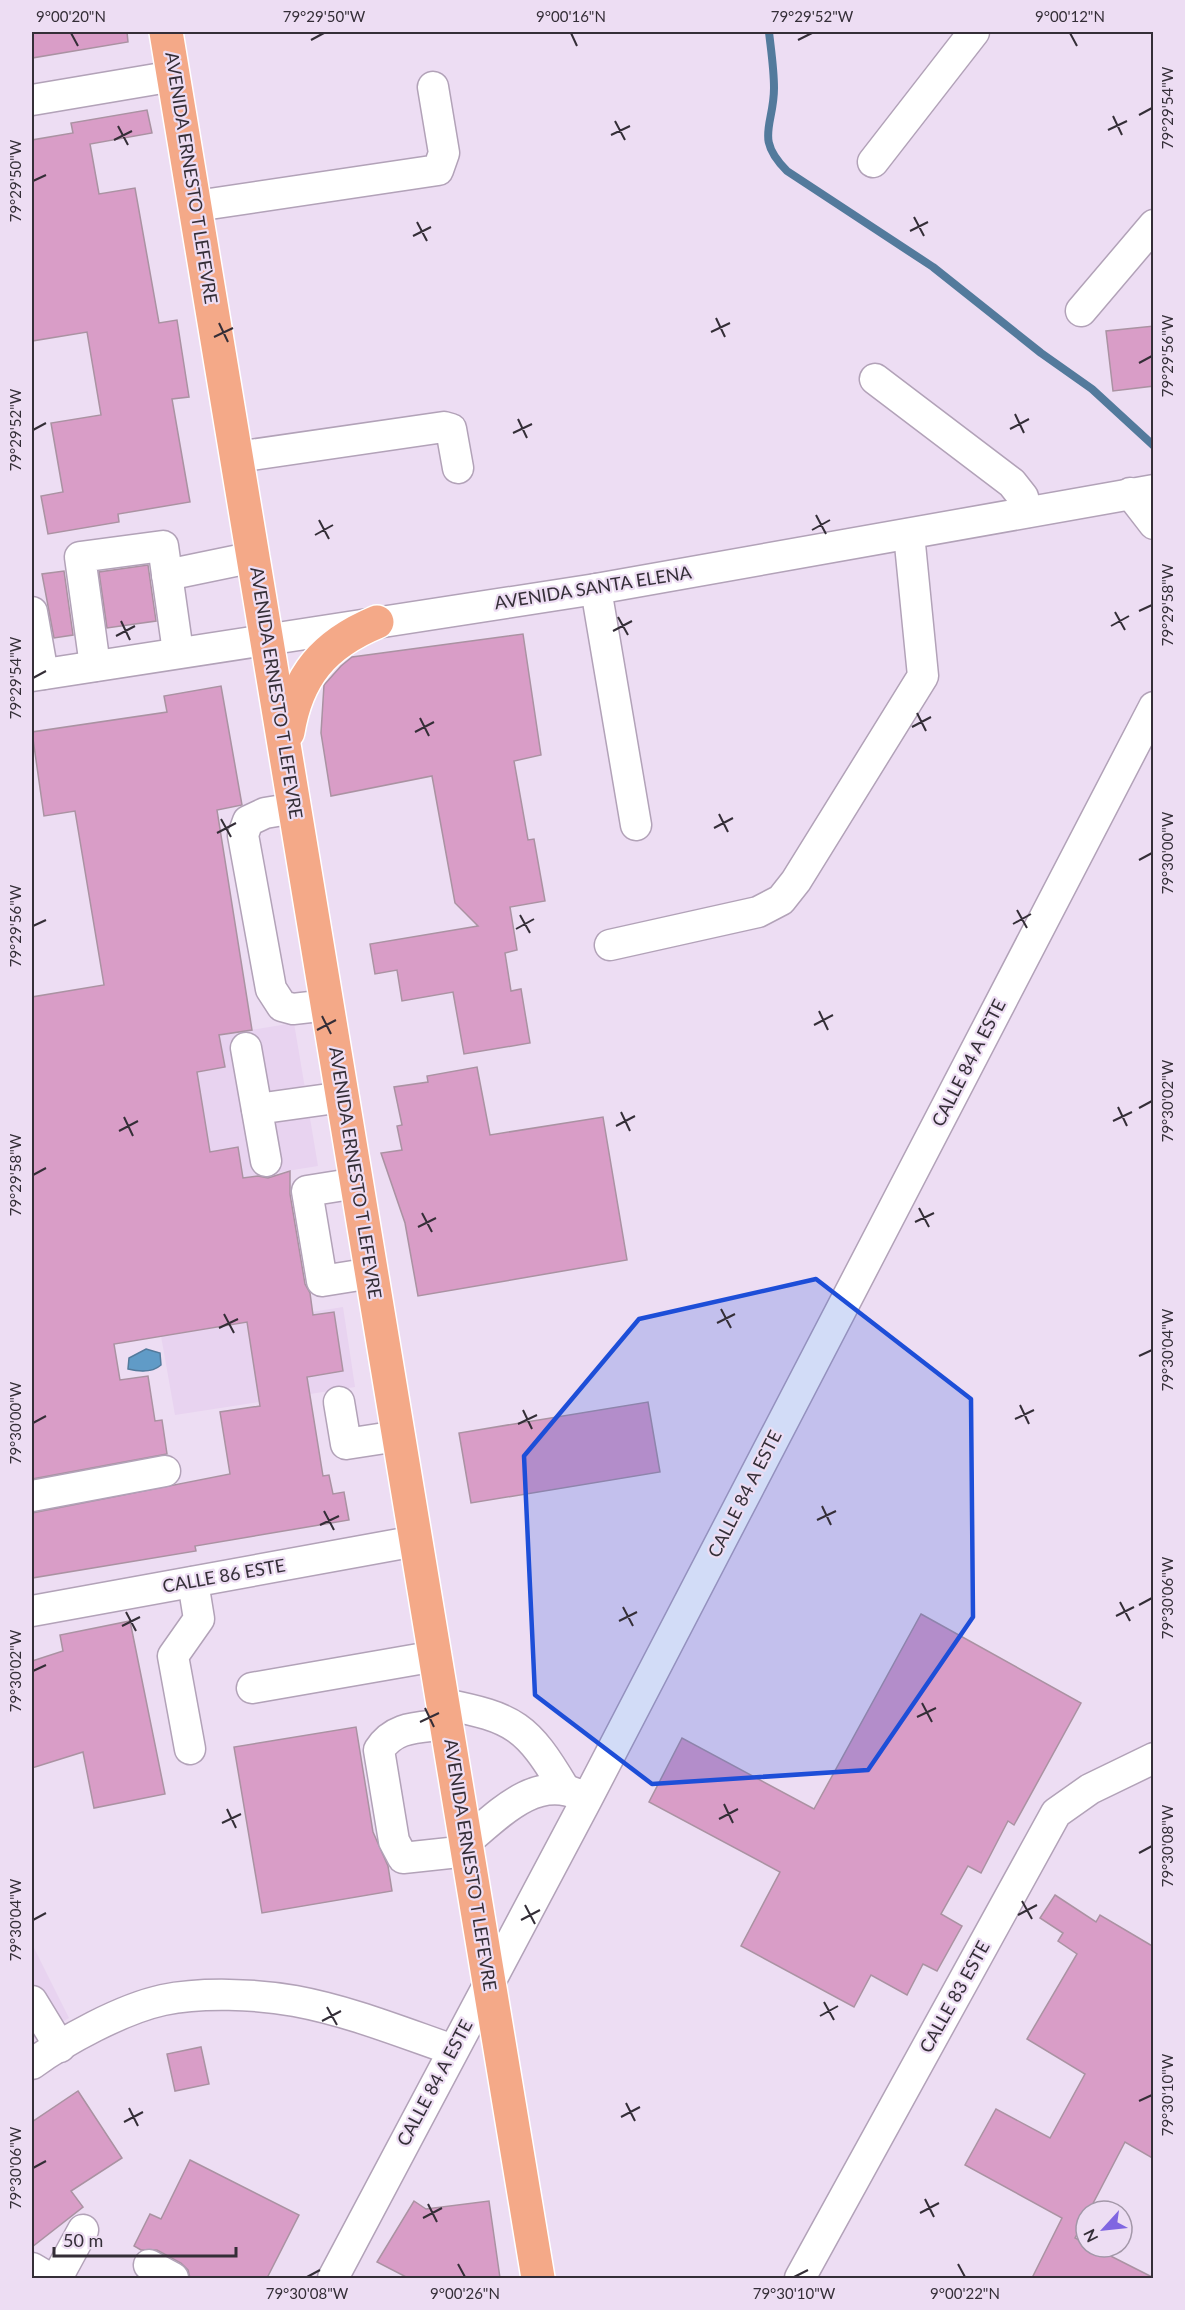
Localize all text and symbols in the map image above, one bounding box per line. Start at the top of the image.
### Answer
text: 9°00'20"N [36,7,106,25]
text: 79°29'50"W [283,7,366,25]
text: 9°00'16"N [536,7,606,25]
text: 79°29'52"W [771,7,854,25]
text: 9°00'12"N [1035,7,1105,25]
street label: AVENIDA ERNESTO T LEFEVRE [161,50,223,305]
text: 79°29'54"W [1158,66,1176,149]
text: 79°29'50"W [6,139,24,222]
text: 79°29'56"W [1158,314,1176,397]
text: 79°29'52"W [6,388,24,471]
street label: AVENIDA SANTA ELENA [493,560,694,613]
text: 79°29'58"W [1158,563,1176,646]
street label: AVENIDA ERNESTO T LEFEVRE [246,565,308,820]
text: 79°29'54"W [6,636,24,719]
text: 79°30'00"W [1158,811,1176,894]
text: 79°29'56"W [6,884,24,967]
street label: CALLE 84 A ESTE [927,995,1010,1130]
street label: AVENIDA ERNESTO T LEFEVRE [325,1045,387,1300]
text: 79°30'02"W [1158,1059,1176,1142]
text: 79°29'58"W [6,1133,24,1216]
text: 79°30'04"W [1158,1308,1176,1391]
text: 79°30'00"W [6,1381,24,1464]
street label: CALLE 84 A ESTE [703,1426,786,1561]
street label: CALLE 86 ESTE [161,1553,287,1597]
text: 79°30'06"W [1158,1556,1176,1639]
text: 79°30'02"W [6,1629,24,1712]
street label: AVENIDA ERNESTO T LEFEVRE [440,1737,502,1992]
text: 79°30'08"W [1158,1804,1176,1887]
text: 79°30'04"W [6,1878,24,1961]
street label: CALLE 83 ESTE [914,1937,994,2056]
street label: CALLE 84 A ESTE [392,2016,477,2149]
text: 79°30'10"W [1158,2053,1176,2136]
text: 79°30'06"W [6,2126,24,2209]
north arrow [1074,2199,1134,2259]
scale bar [54,2220,236,2258]
text: N [1079,2226,1101,2246]
text: 50 m [63,2229,103,2251]
text: 79°30'08"W [266,2284,349,2302]
text: 9°00'26"N [430,2284,500,2302]
text: 79°30'10"W [753,2284,836,2302]
text: 9°00'22"N [930,2284,1000,2302]

